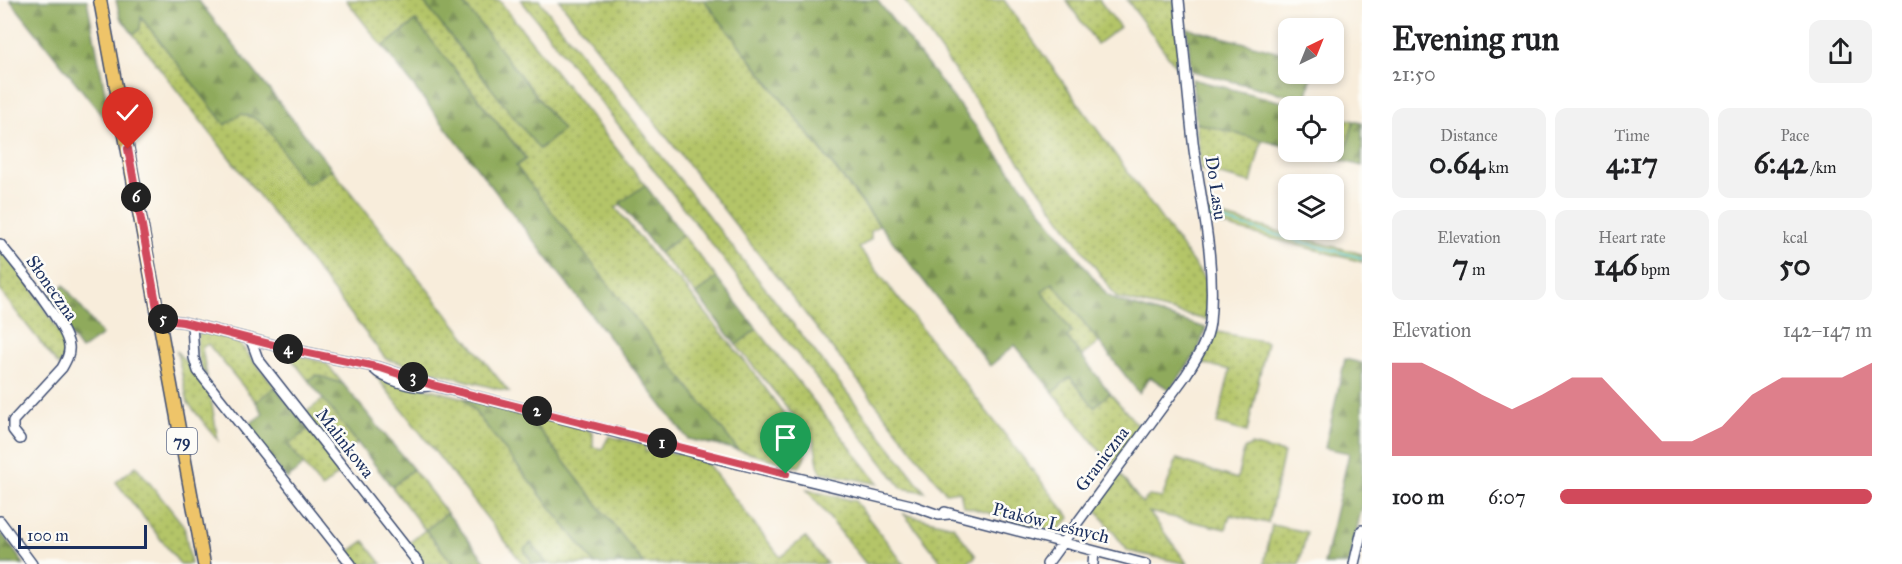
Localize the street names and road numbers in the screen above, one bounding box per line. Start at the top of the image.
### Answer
street label: Do Lasu [1201,155,1231,222]
street label: Słoneczna [22,251,83,325]
street label: Malinkowa [311,404,379,483]
street label: Graniczna [1071,422,1134,496]
road number: 79 [167,428,197,454]
street label: Ptaków Leśnych [990,498,1112,548]

